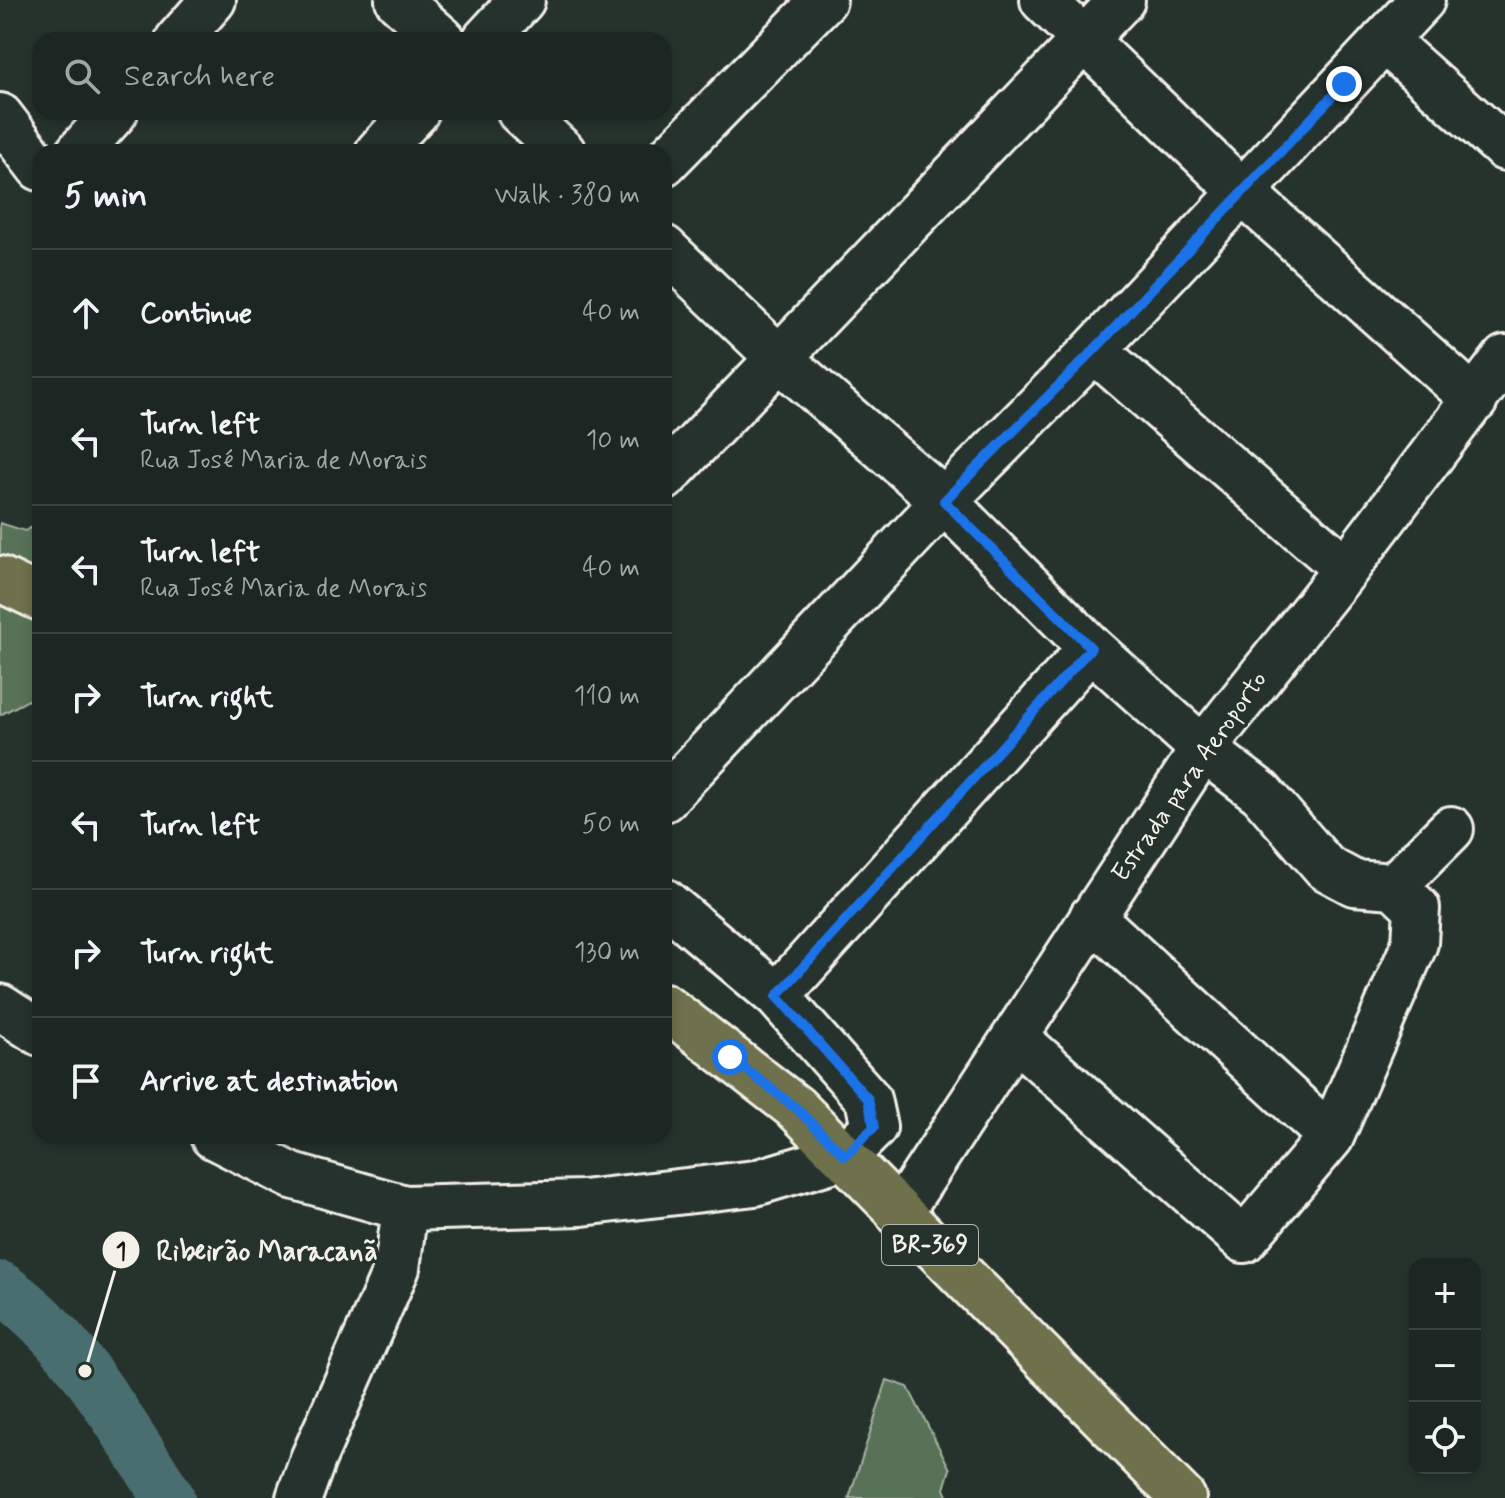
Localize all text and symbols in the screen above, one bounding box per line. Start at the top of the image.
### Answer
search box [32,32,672,120]
icon: search [60,54,104,98]
text: Search here [124,57,275,96]
route end [1326,66,1362,102]
text: 5 min [64,174,147,219]
text: Walk · 380 m [494,179,640,213]
icon: ahead [64,291,108,335]
text: Continue [140,294,252,333]
text: 40 m [582,296,640,330]
text: Turn left [140,405,260,444]
icon: left [64,419,108,463]
text: 10 m [586,424,640,458]
text: Rua José Maria de Morais [140,444,427,478]
text: Turn left [140,533,260,572]
icon: left [64,547,108,591]
text: 40 m [582,552,640,586]
text: Rua José Maria de Morais [140,572,427,606]
street label: Estrada para Aeroporto [1104,665,1276,889]
icon: right [64,675,108,719]
text: Turn right [140,678,273,717]
text: 110 m [574,680,640,714]
icon: left [64,803,108,847]
text: Turn left [140,806,260,845]
text: 50 m [582,808,640,842]
icon: right [64,931,108,975]
text: Turn right [140,934,273,973]
text: 130 m [574,936,640,970]
route start [712,1039,748,1075]
icon: arrive [64,1059,108,1103]
text: Arrive at destination [140,1062,398,1101]
callout: Ribeirão Maracanã [101,1224,394,1276]
road number: BR-369 [882,1225,978,1265]
text: Ribeirão Maracanã [156,1234,378,1271]
text: 1 [116,1237,126,1268]
map controls [1409,1258,1481,1474]
button: + [1409,1258,1481,1330]
button: − [1409,1330,1481,1402]
button: locate [1409,1402,1481,1474]

